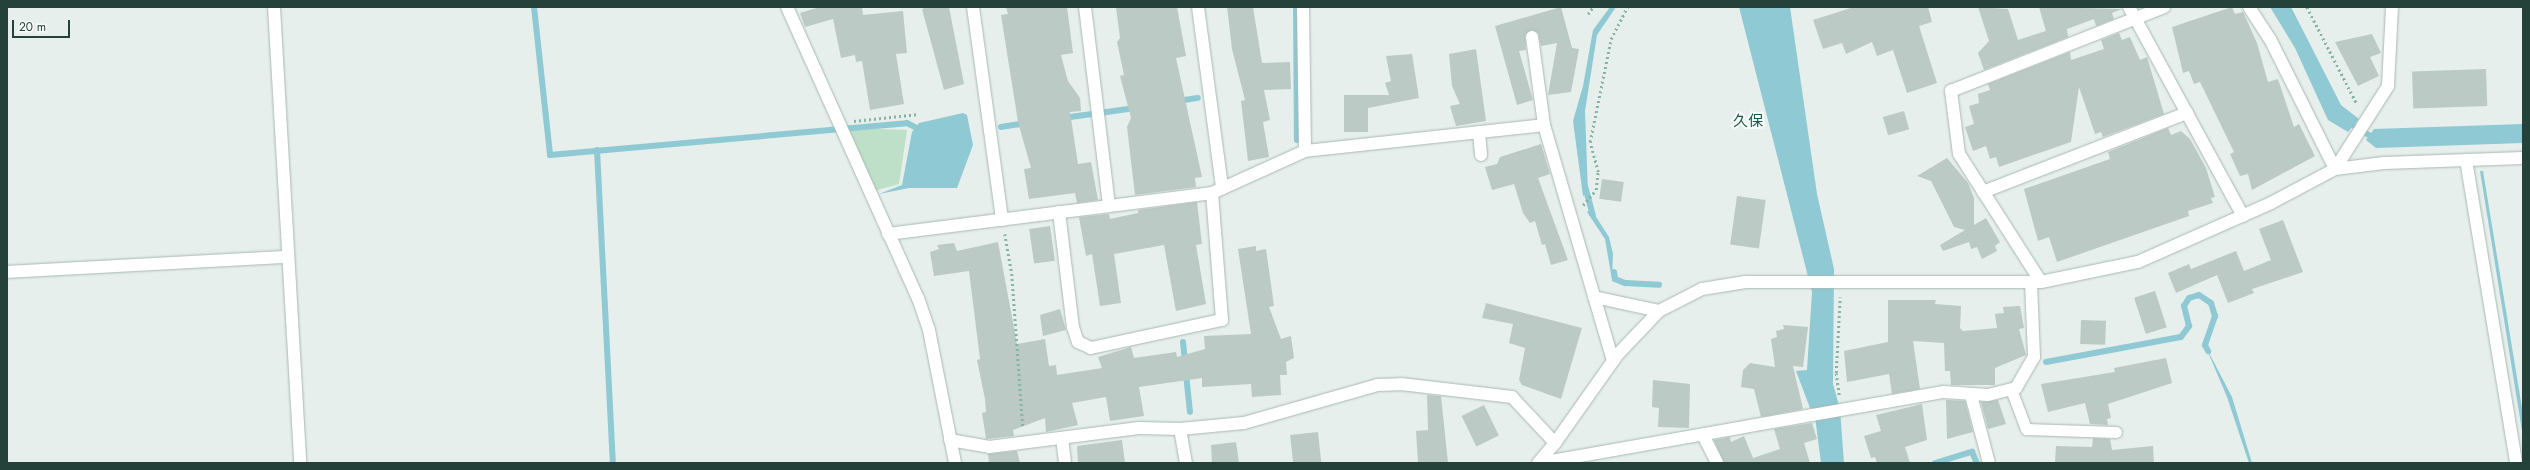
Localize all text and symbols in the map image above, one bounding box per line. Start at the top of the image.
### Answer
scale bar [14,12,72,38]
text: 20 m [19,18,46,36]
district label: 久保 [1733,113,1763,131]

